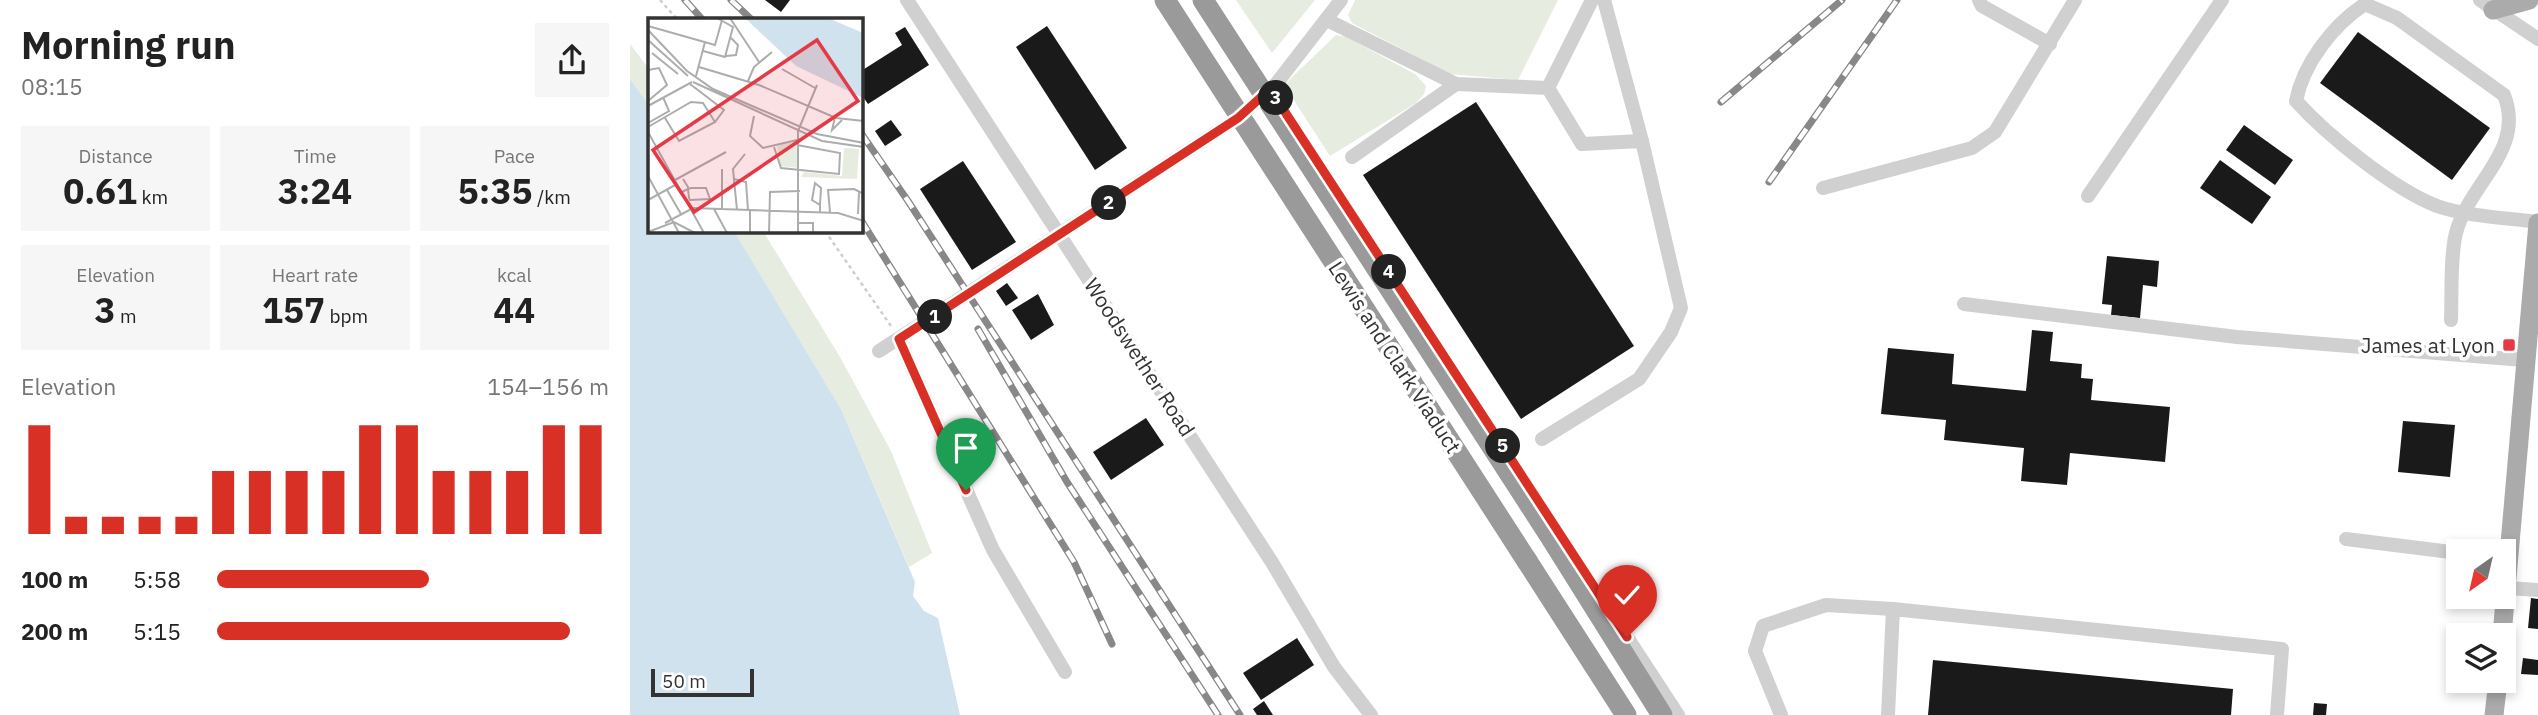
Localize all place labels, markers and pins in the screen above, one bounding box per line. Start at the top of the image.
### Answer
pin: 3 [1258,80,1294,116]
pin: 2 [1092,186,1126,220]
pin: 4 [1372,254,1406,290]
pin: 1 [918,300,952,334]
place label: James at Lyon [2361,331,2495,359]
marker: James at Lyon [2501,337,2517,353]
pin [936,418,996,490]
pin: 5 [1486,428,1520,464]
pin [1597,565,1657,637]

